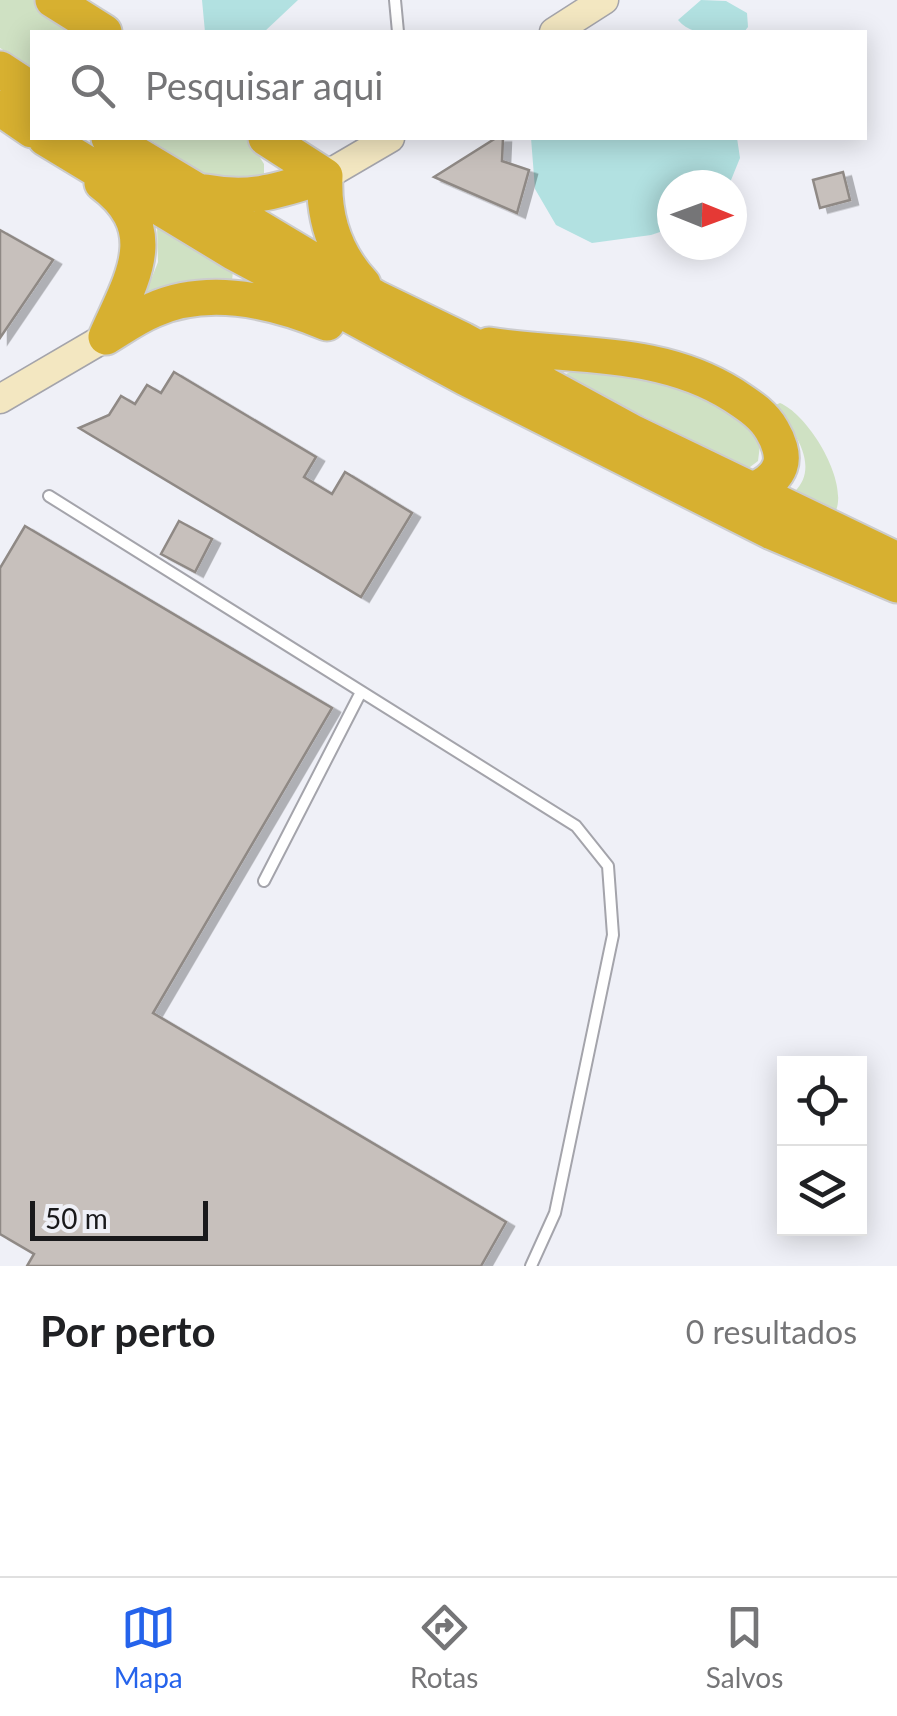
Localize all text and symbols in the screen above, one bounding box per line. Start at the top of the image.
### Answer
search box [30,30,867,140]
icon: search [65,58,120,113]
text: Pesquisar aqui [145,62,384,108]
north arrow [657,170,747,260]
map controls [777,1056,867,1236]
button: locate [777,1056,867,1146]
button: layers [777,1146,867,1236]
scale bar [30,1196,208,1240]
text: 50 m [45,1201,108,1235]
text: Por perto [40,1306,216,1356]
text: 0 resultados [686,1312,857,1351]
tab: Mapa [114,1600,183,1694]
tab: Rotas [410,1600,478,1694]
tab: Salvos [706,1600,783,1694]

